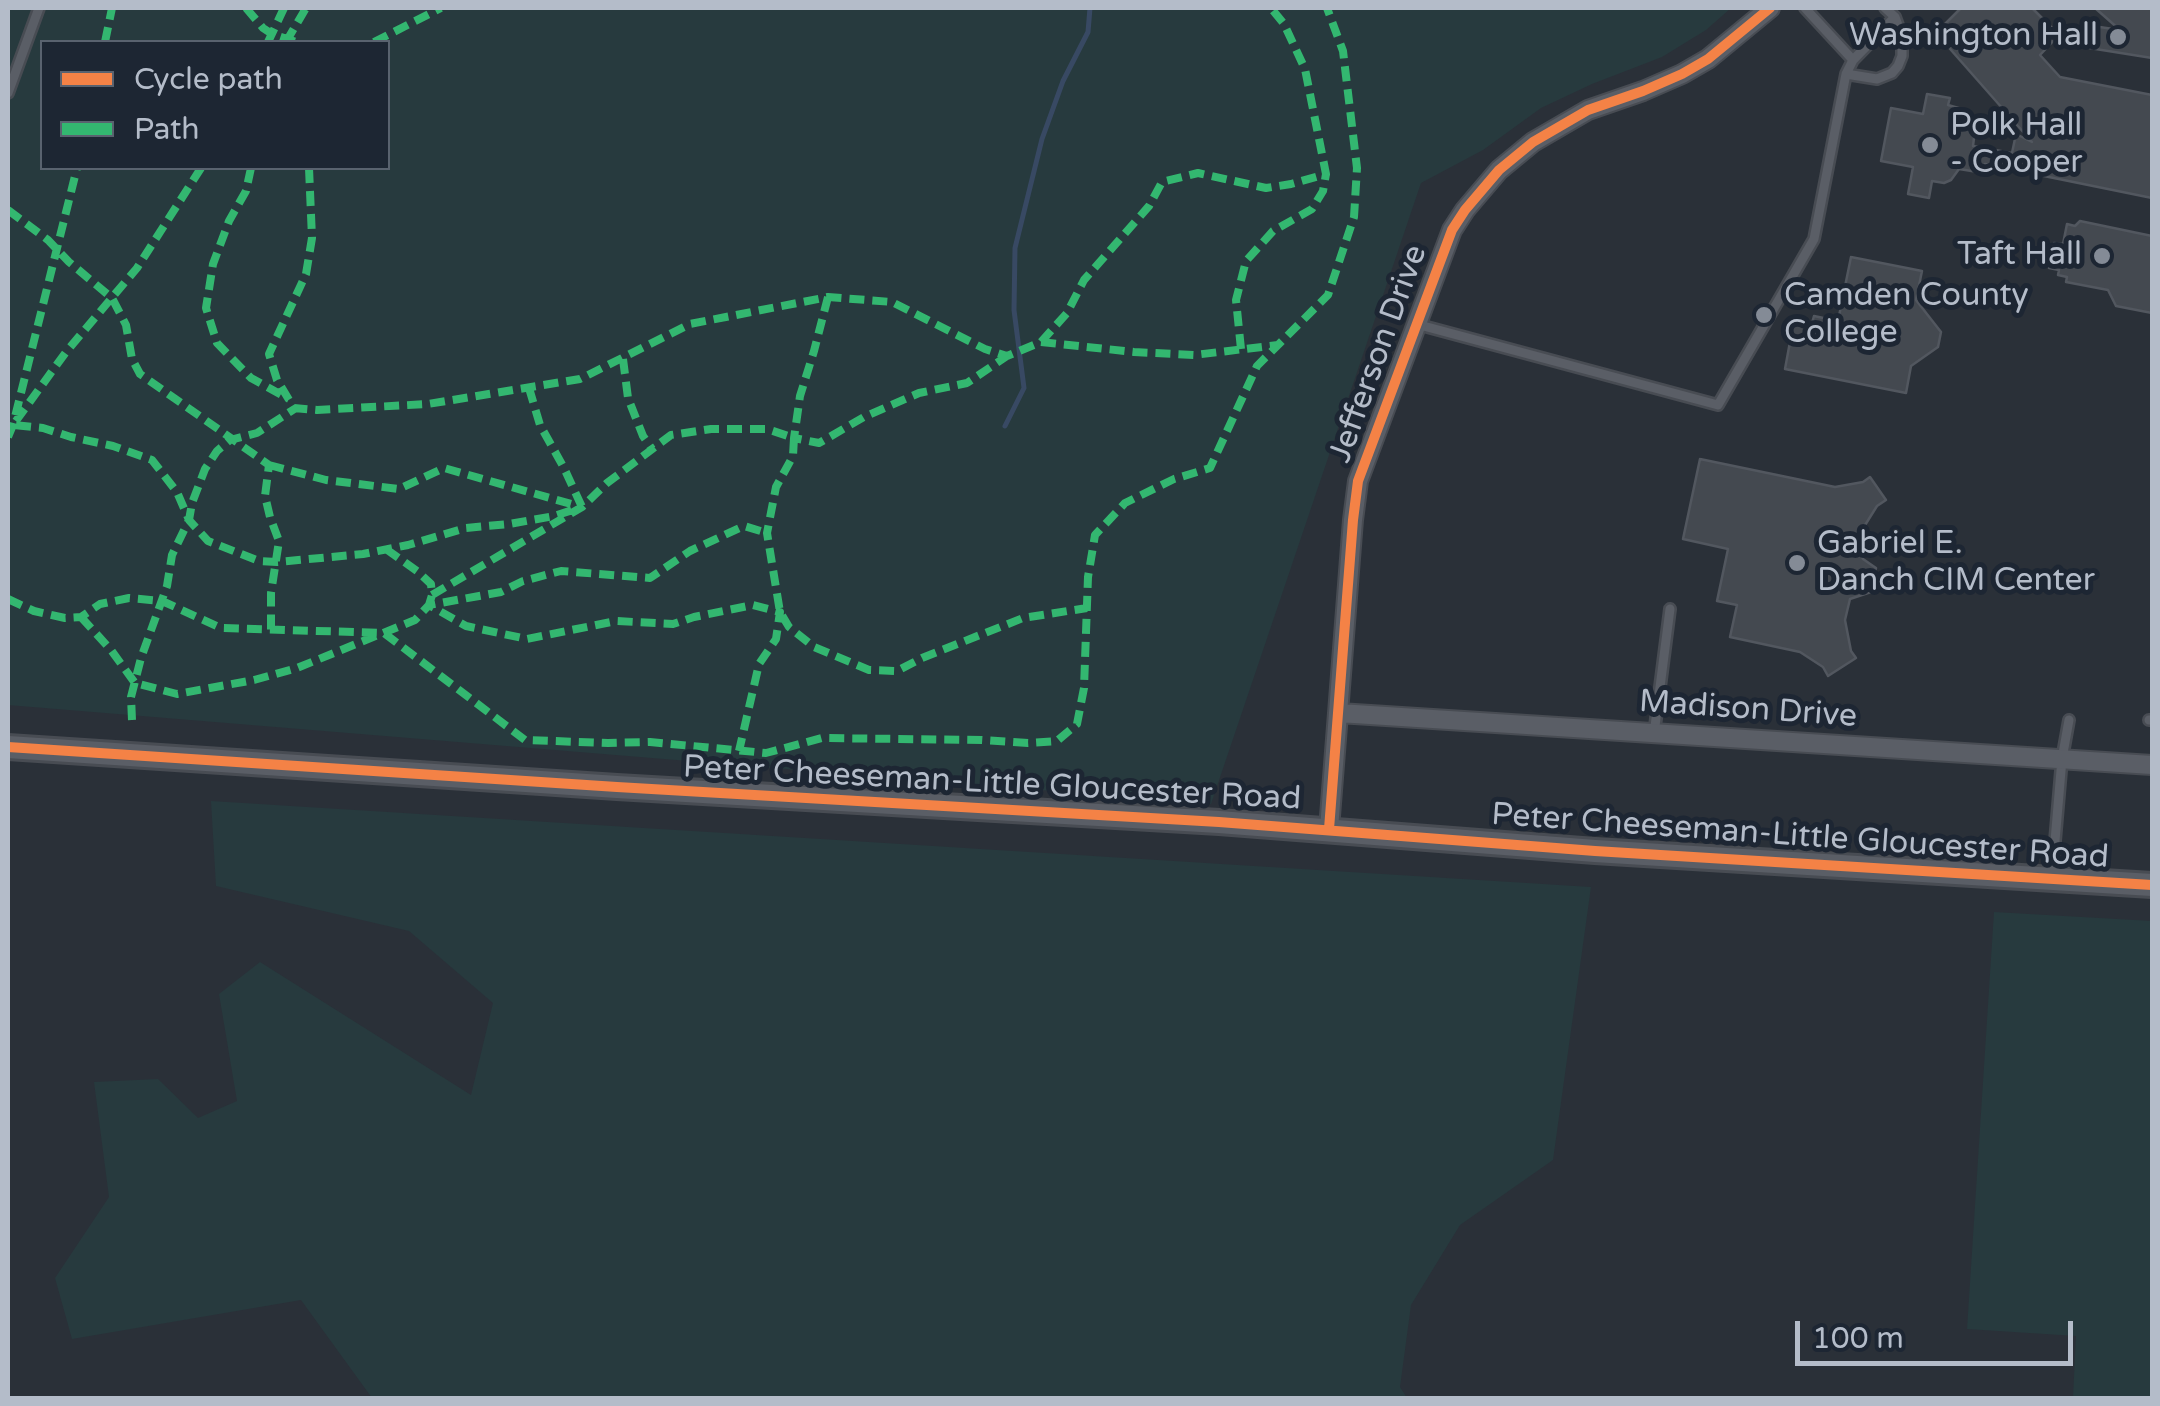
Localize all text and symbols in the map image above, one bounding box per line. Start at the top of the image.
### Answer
place label: Washington Hall [1849,18,2098,56]
marker: Washington Hall [2107,26,2129,48]
legend [40,40,390,170]
text: Cycle path [134,61,283,98]
place label: Polk Hall - Cooper [1950,108,2083,183]
text: Path [134,111,200,148]
marker: Polk Hall - Cooper [1919,134,1941,156]
place label: Taft Hall [1957,237,2082,275]
street label: Jefferson Drive [1322,240,1436,468]
marker: Taft Hall [2091,245,2113,267]
place label: Camden County College [1784,278,2029,353]
marker: Camden County College [1753,304,1775,326]
place label: Gabriel E. Danch CIM Center [1817,526,2095,601]
marker: Gabriel E. Danch CIM Center [1786,552,1808,574]
street label: Madison Drive [1638,683,1858,737]
street label: Peter Cheeseman-Little Gloucester Road [682,749,1302,819]
street label: Peter Cheeseman-Little Gloucester Road [1490,796,2110,878]
scale bar [1800,1301,2078,1363]
text: 100 m [1812,1320,1904,1357]

